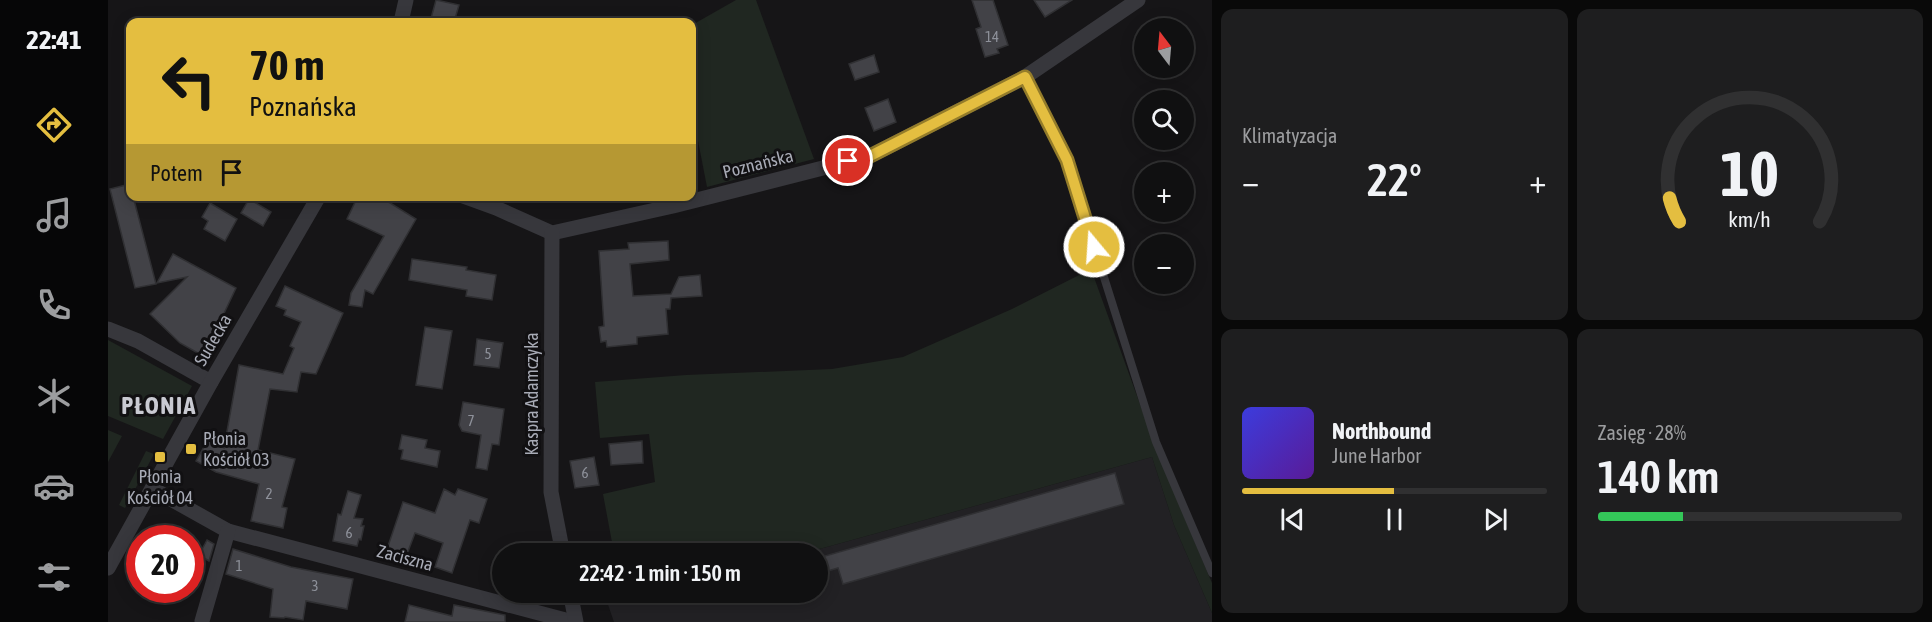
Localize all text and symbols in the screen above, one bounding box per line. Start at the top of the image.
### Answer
north arrow [1134,18,1194,78]
map controls [1134,18,1194,294]
text: 22:41 [26,24,82,55]
house number: 14 [985,28,999,45]
text: 70 m [249,41,324,89]
icon: left [150,42,228,120]
button: search [1134,90,1194,150]
text: Poznańska [249,91,357,122]
icon: directions [33,104,75,146]
text: Klimatyzacja [1242,124,1337,147]
pin [822,135,873,186]
text: 10 [1720,138,1779,209]
icon: arrive [831,144,864,177]
street label: Poznańska [720,145,795,182]
text: 22° [1367,154,1422,206]
icon: arrive [215,156,248,189]
text: Potem [150,160,203,186]
button: + [1134,162,1194,222]
text: − [1242,162,1259,200]
text: + [1529,162,1546,200]
icon: music [33,194,75,236]
text: km/h [1728,207,1771,232]
position arrow [1062,215,1126,279]
button: − [1134,234,1194,294]
icon: phone [33,284,75,326]
street label: Sudecka [190,310,236,369]
street label: Kaspra Adamczyka [521,332,542,456]
house number: 5 [484,345,492,362]
icon: climate [33,375,75,417]
district label: PŁONIA [121,392,197,419]
house number: 7 [467,412,475,429]
text: Northbound [1332,418,1431,444]
text: Zasięg · 28% [1598,421,1686,444]
place label: Płonia Kościół 03 [203,428,270,470]
marker: Płonia Kościół 03 [184,442,198,456]
text: June Harbor [1332,444,1421,467]
marker: Płonia Kościół 04 [153,450,167,464]
text: 140 km [1598,451,1719,503]
house number: 6 [581,464,589,481]
icon: car [33,465,75,507]
place label: Płonia Kościół 04 [127,466,193,508]
house number: 2 [265,485,273,502]
icon: previous [1276,503,1309,536]
icon: pause [1378,503,1411,536]
icon: next [1479,503,1512,536]
house number: 6 [345,524,353,541]
speed limit sign: 20 [126,525,204,603]
street label: Zaciszna [375,540,435,575]
icon: filters [33,556,75,598]
house number: 1 [235,557,243,574]
text: 22:42 · 1 min · 150 m [579,560,741,586]
house number: 3 [311,577,319,594]

